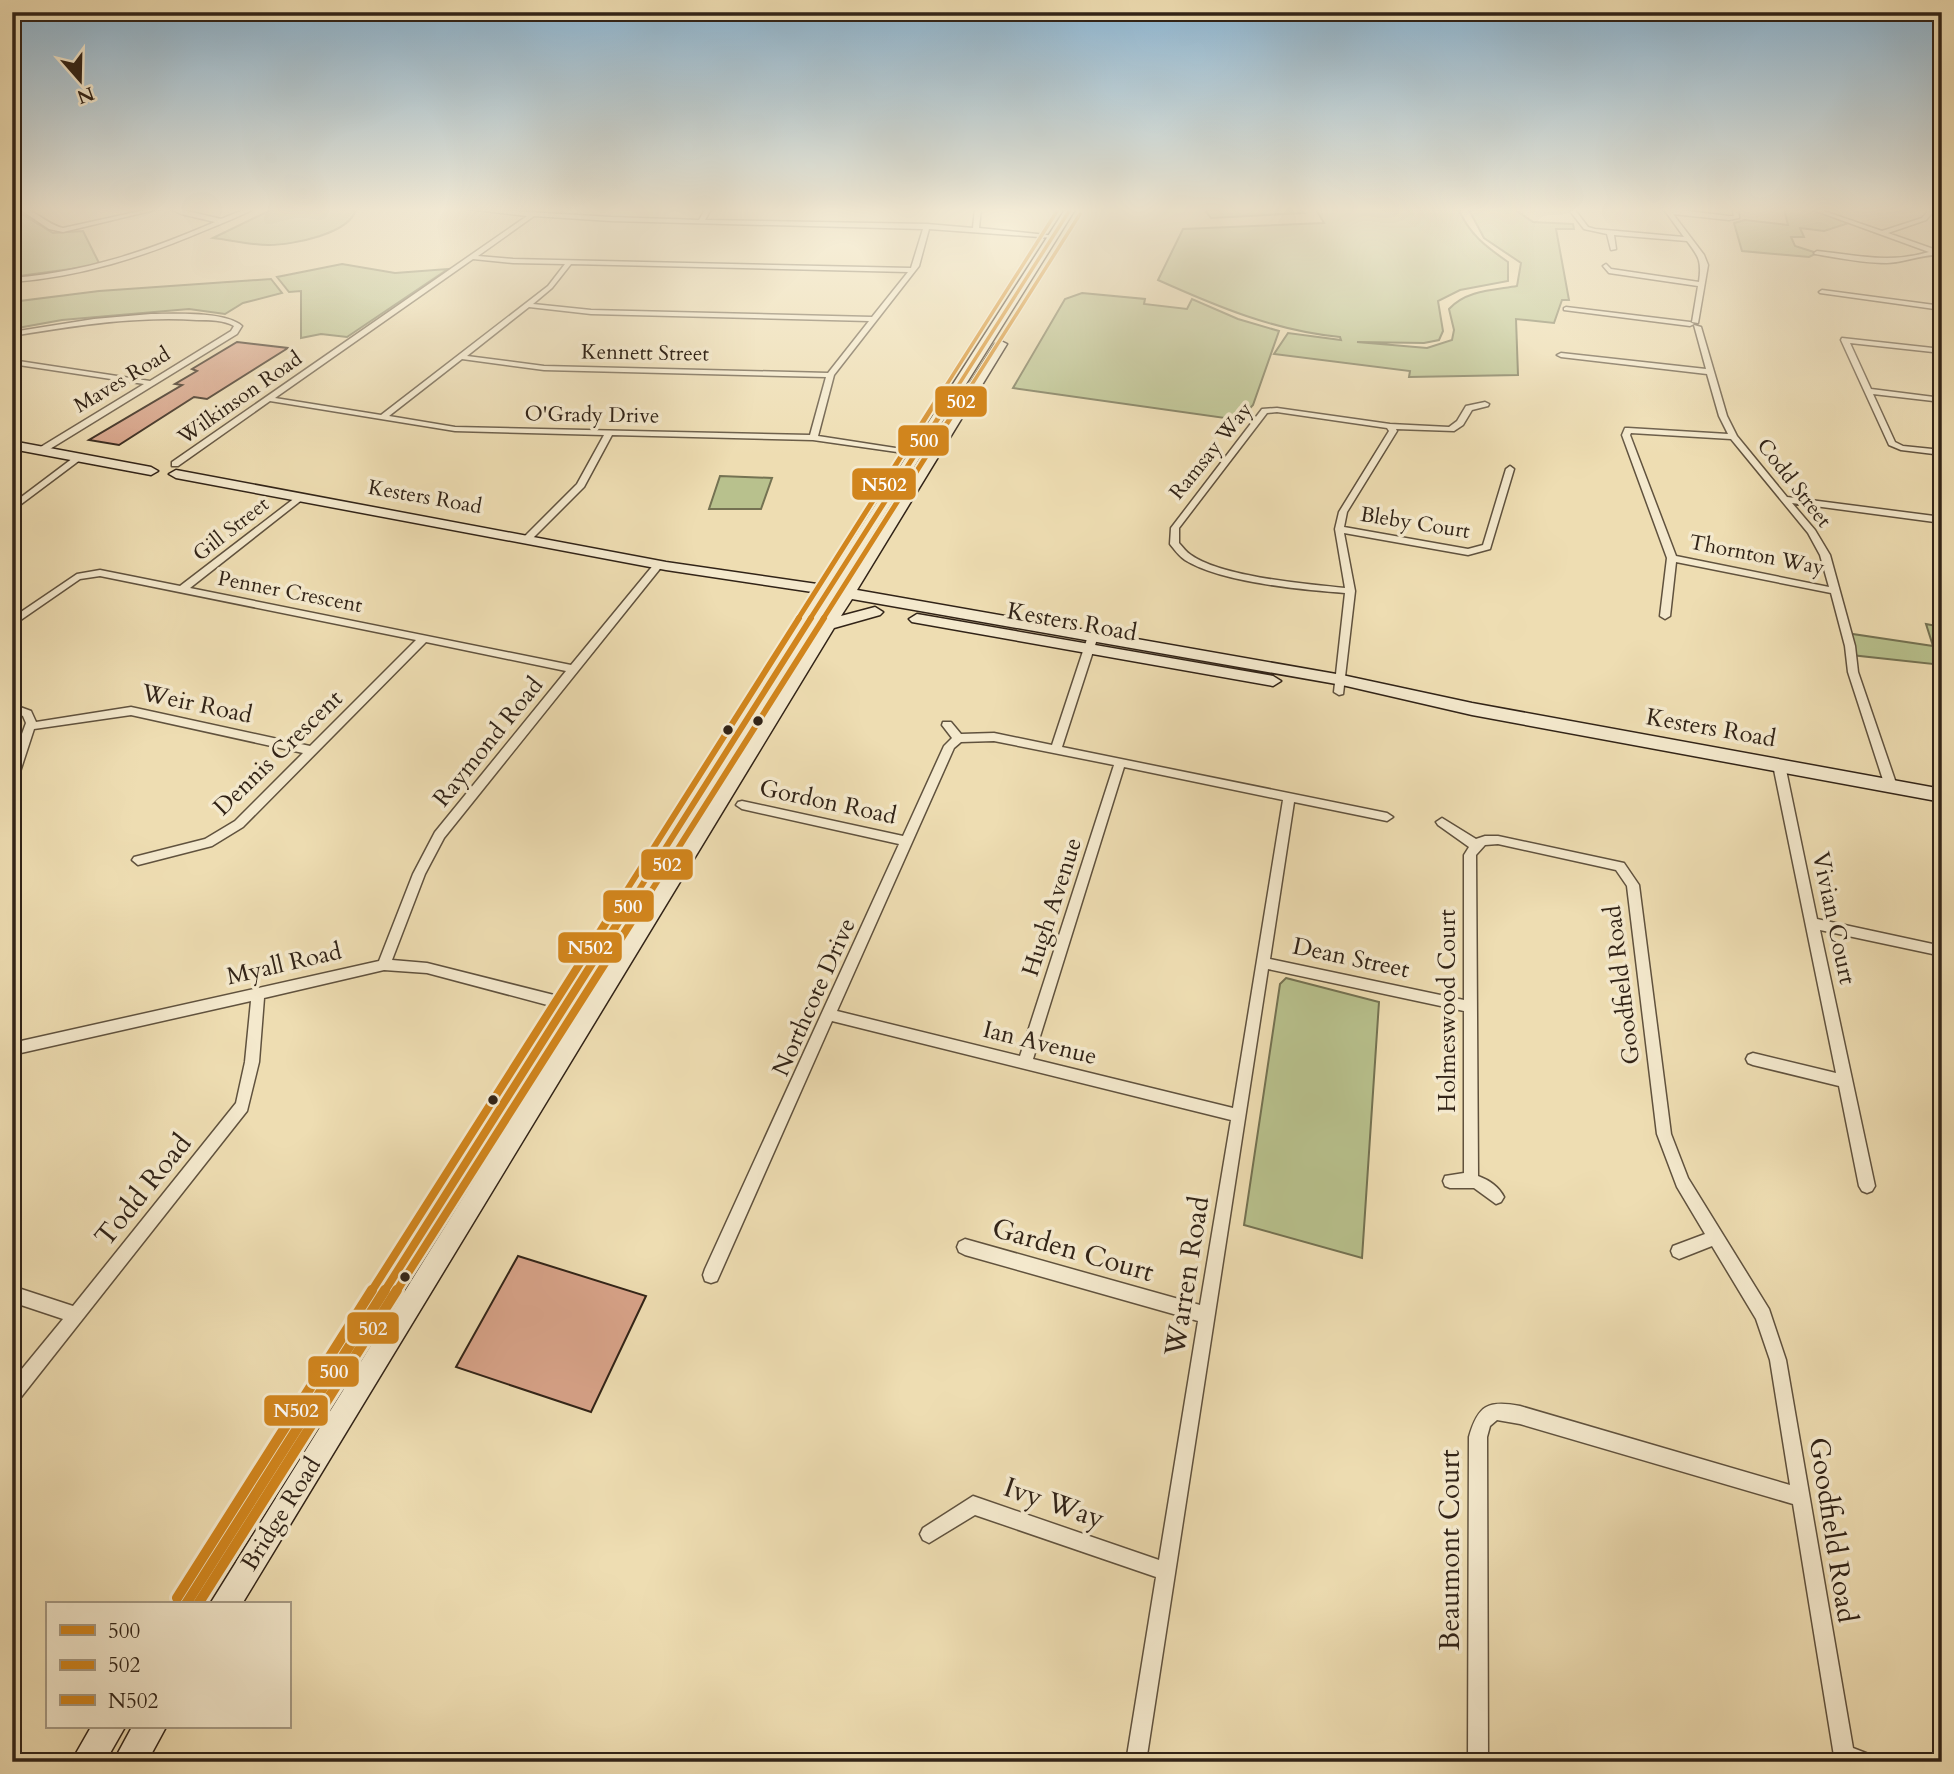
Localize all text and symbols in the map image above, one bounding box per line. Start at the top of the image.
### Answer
north arrow [46,46,116,116]
text: N [73,80,98,110]
street label: Kennett Street [581,337,710,369]
street label: Maves Road [68,340,176,420]
street label: Wilkinson Road [171,344,308,452]
line badge: 502 [934,385,988,418]
text: 502 [946,389,976,415]
street label: Ramsay Way [1163,396,1259,506]
street label: O'Grady Drive [524,399,660,431]
line badge: 500 [897,424,950,457]
text: 500 [909,428,939,454]
street label: Codd Street [1750,432,1838,534]
line badge: N502 [851,467,917,501]
text: N502 [861,472,907,498]
street label: Kesters Road [366,473,484,521]
street label: Gill Street [187,490,275,568]
street label: Bleby Court [1358,500,1472,546]
street label: Thornton Way [1687,528,1827,582]
street label: Penner Crescent [215,564,365,620]
street label: Kesters Road [1005,594,1140,650]
street label: Raymond Road [425,670,551,814]
street label: Weir Road [138,676,255,732]
street label: Dennis Crescent [206,682,350,823]
street label: Kesters Road [1644,700,1779,756]
unlabelled marker [751,714,765,728]
unlabelled marker [721,723,735,737]
street label: Gordon Road [756,771,900,833]
street label: Hugh Avenue [1014,833,1090,981]
line badge: 502 [640,848,694,881]
street label: Vivian Court [1804,849,1864,988]
text: 502 [652,852,682,878]
line badge: 500 [602,889,655,923]
text: 500 [613,894,643,920]
street label: Goodfield Road [1596,903,1648,1067]
street label: Holmeswood Court [1431,909,1464,1113]
street label: Northcote Drive [764,913,864,1081]
street label: Dean Street [1290,930,1413,987]
line badge: N502 [557,931,623,964]
street label: Myall Road [223,935,345,993]
text: N502 [567,935,613,961]
street label: Ian Avenue [979,1013,1101,1073]
unlabelled marker [486,1093,500,1107]
street label: Todd Road [86,1126,200,1254]
street label: Warren Road [1155,1193,1218,1360]
street label: Garden Court [988,1209,1158,1291]
unlabelled marker [398,1270,412,1284]
line badge: 502 [346,1311,400,1345]
text: 502 [358,1316,388,1342]
line badge: 500 [307,1355,360,1388]
text: 500 [319,1359,349,1385]
line badge: N502 [263,1394,329,1427]
text: N502 [273,1398,319,1424]
street label: Goodfield Road [1800,1435,1866,1625]
street label: Beaumont Court [1431,1449,1469,1651]
street label: Bridge Road [233,1451,329,1577]
street label: Ivy Way [999,1468,1109,1538]
legend [46,1602,290,1728]
text: 500 [108,1617,140,1646]
text: 502 [108,1651,141,1680]
text: N502 [108,1687,158,1716]

